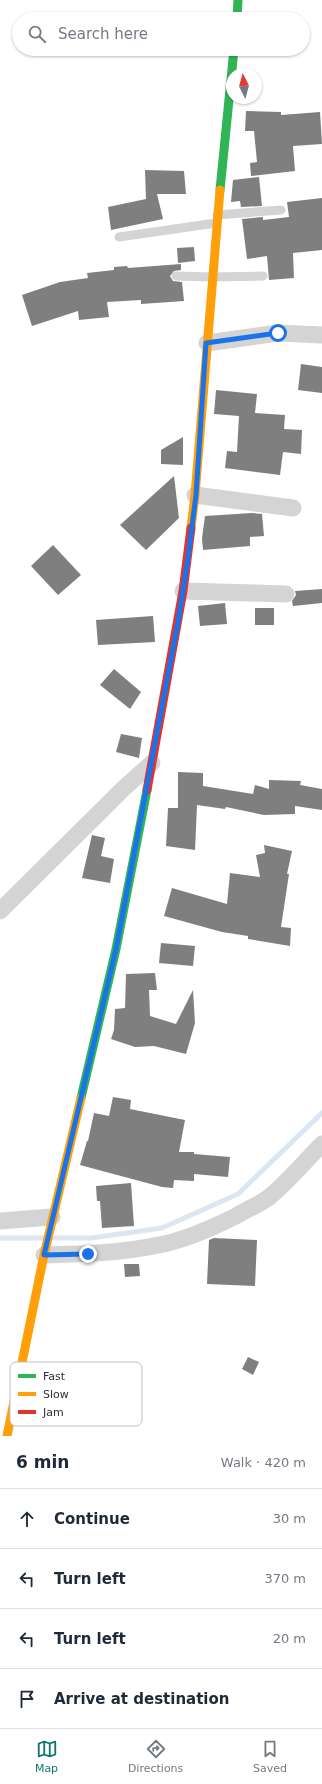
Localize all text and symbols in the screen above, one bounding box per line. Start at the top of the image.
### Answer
search box [12,12,310,56]
icon: search [26,23,48,45]
text: Search here [58,25,148,43]
north arrow [226,68,262,104]
route start [269,324,287,342]
route end [79,1245,97,1263]
legend [10,1362,142,1426]
text: Fast [43,1370,66,1383]
text: Slow [43,1388,69,1401]
text: Jam [42,1406,64,1419]
text: 6 min [16,1452,69,1472]
text: Walk · 420 m [221,1455,306,1470]
icon: ahead [16,1508,38,1530]
text: Continue [54,1510,130,1528]
text: 30 m [273,1511,306,1526]
icon: left [16,1568,38,1590]
text: Turn left [54,1570,126,1588]
text: 370 m [264,1571,306,1586]
icon: left [16,1628,38,1650]
text: Turn left [54,1630,126,1648]
text: 20 m [273,1631,306,1646]
icon: arrive [16,1688,38,1710]
text: Arrive at destination [54,1690,229,1708]
tab: Map [35,1738,58,1775]
tab: Directions [128,1738,183,1775]
tab: Saved [253,1738,287,1775]

